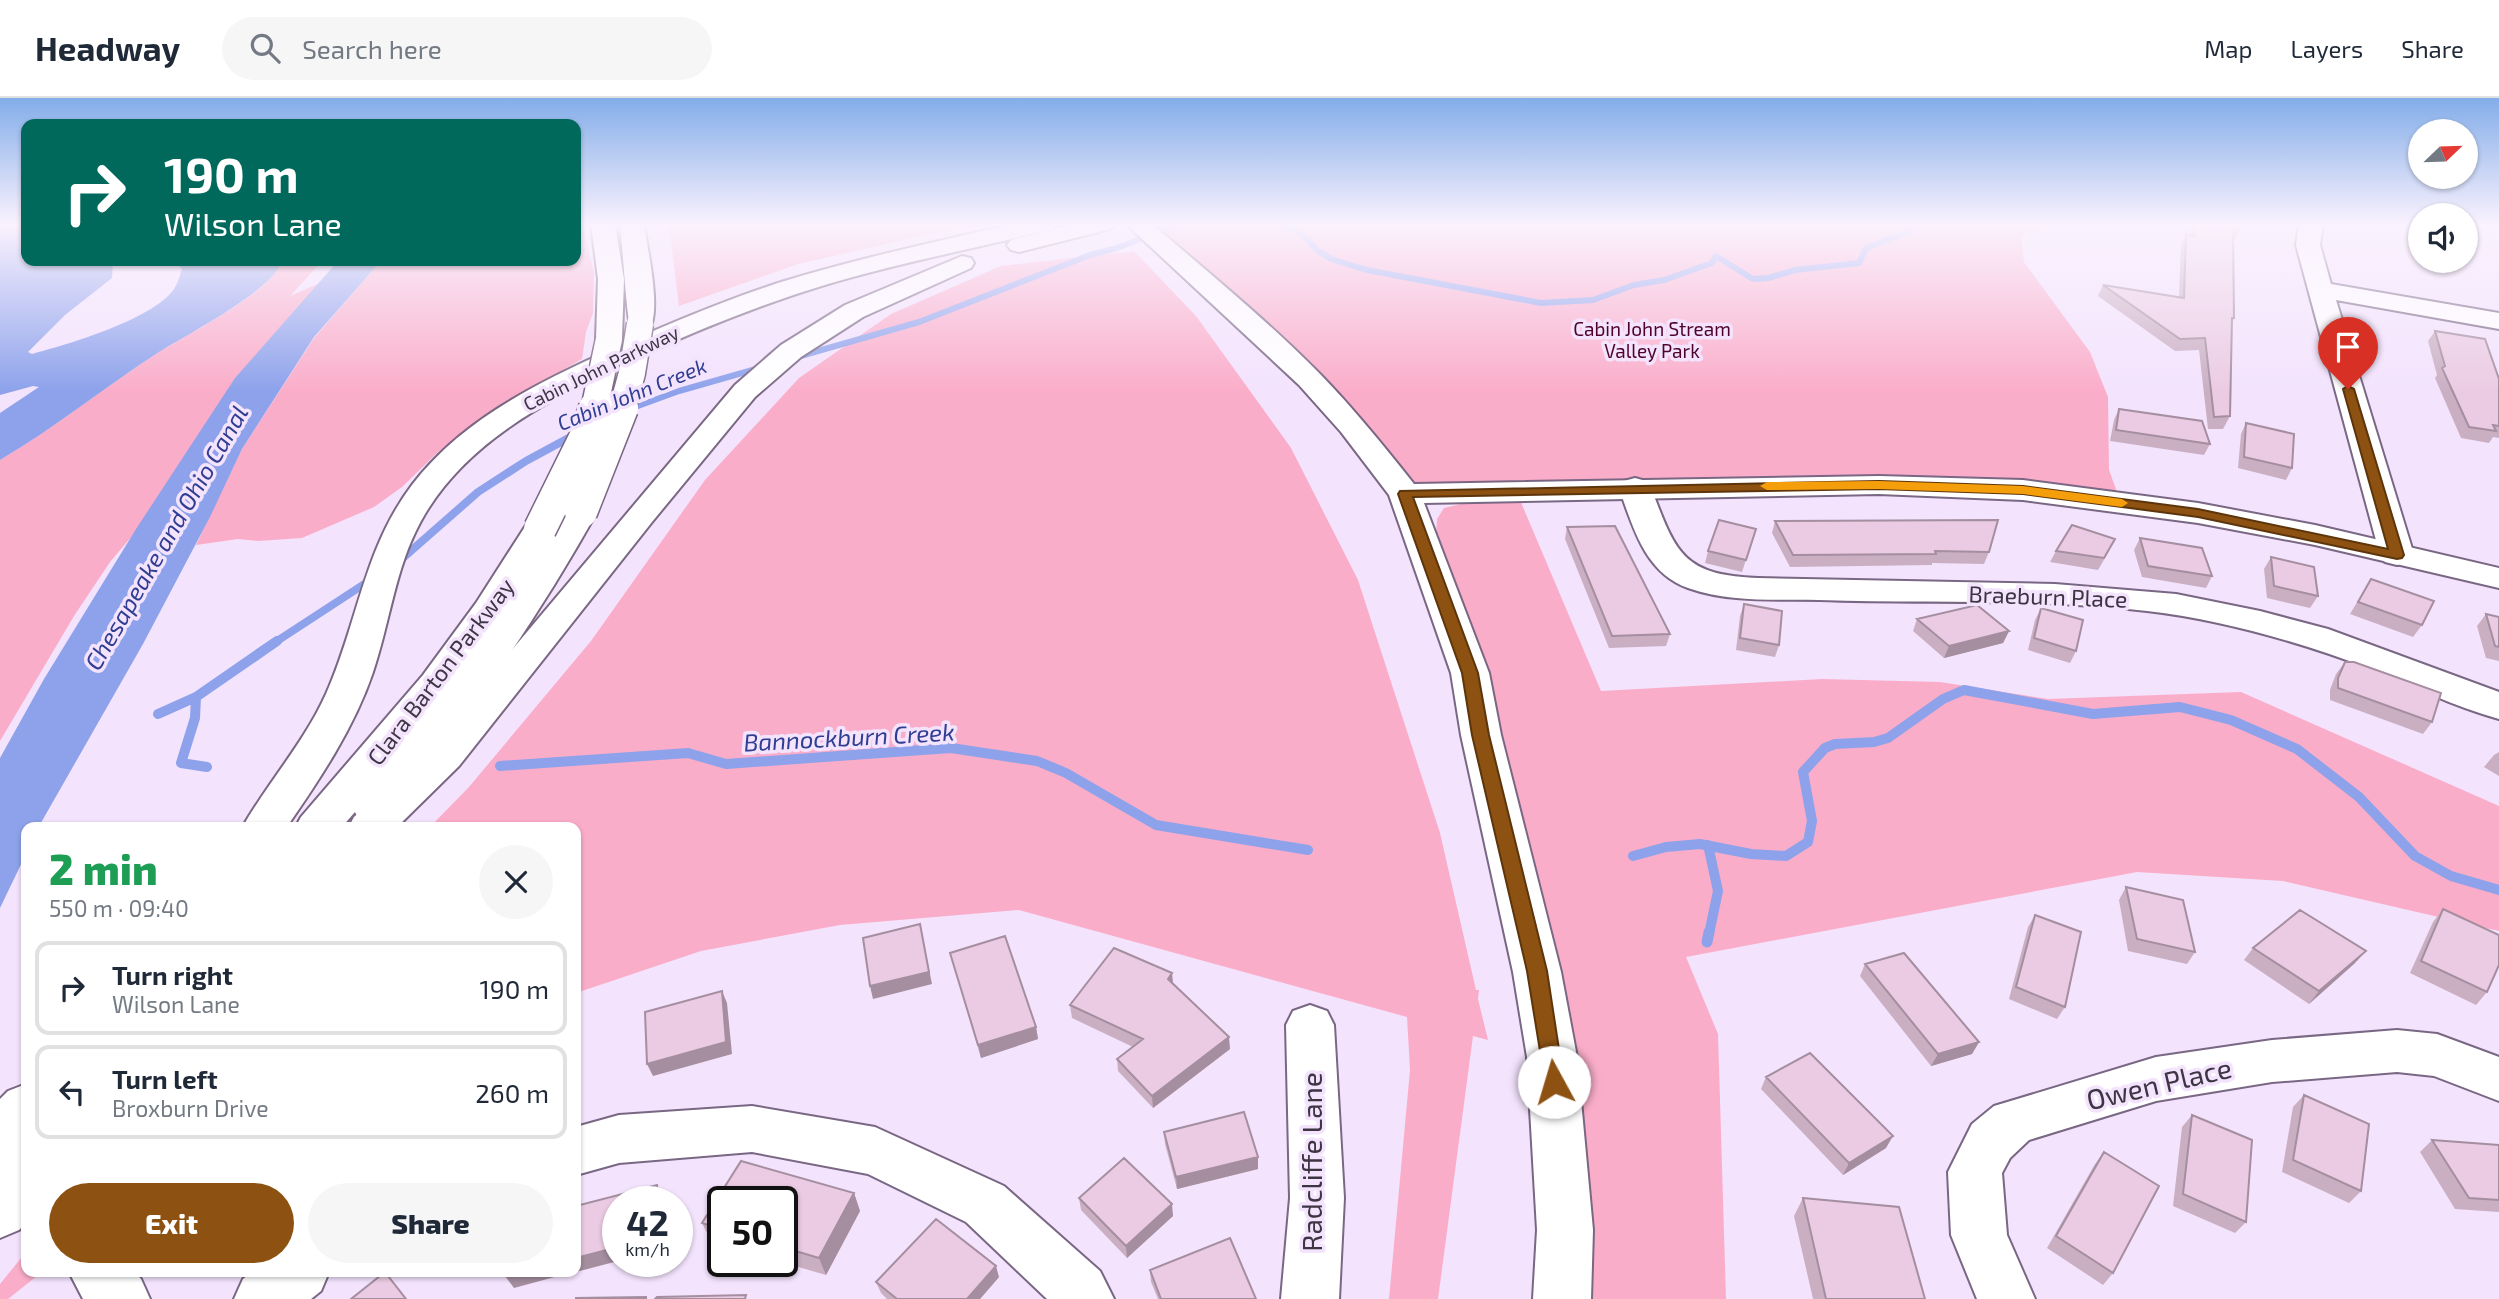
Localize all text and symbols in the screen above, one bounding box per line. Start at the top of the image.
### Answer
search box [222,17,712,80]
text: Headway [35,28,180,68]
icon: search [246,29,284,67]
text: Search here [302,33,442,64]
text: Map [2204,34,2252,63]
text: Layers [2290,34,2363,63]
text: Share [2401,34,2464,63]
north arrow [2408,119,2478,189]
map controls [2408,119,2478,273]
text: 190 m [164,144,299,203]
icon: right [49,147,140,238]
button: sound [2408,203,2478,273]
text: Wilson Lane [164,204,342,242]
park label: Cabin John Stream Valley Park [1573,317,1731,362]
pin [2318,317,2378,389]
street label: Cabin John Parkway [519,320,682,415]
icon: arrive [2329,328,2367,366]
water label: Cabin John Creek [553,352,710,435]
water label: Chesapeake and Ohio Canal [78,400,253,675]
street label: Clara Barton Parkway [361,572,520,770]
street label: Braeburn Place [1968,579,2128,613]
water label: Bannockburn Creek [743,716,955,757]
text: 2 min [49,843,158,893]
button: close [479,845,553,919]
text: 550 m · 09:40 [49,894,189,922]
text: Turn right [112,959,233,990]
icon: right [53,969,91,1007]
text: 190 m [480,973,549,1004]
text: Wilson Lane [112,990,240,1018]
position arrow [1517,1045,1591,1119]
street label: Owen Place [2083,1050,2235,1116]
text: Turn left [112,1063,218,1094]
street label: Radcliffe Lane [1294,1072,1328,1252]
icon: left [53,1073,91,1111]
text: 260 m [475,1077,549,1108]
text: Broxburn Drive [112,1094,269,1122]
button: Exit [49,1183,294,1263]
button: Share [308,1183,553,1263]
speed limit sign: 50 [707,1186,798,1277]
text: 42 [626,1201,669,1243]
text: km/h [625,1238,670,1260]

